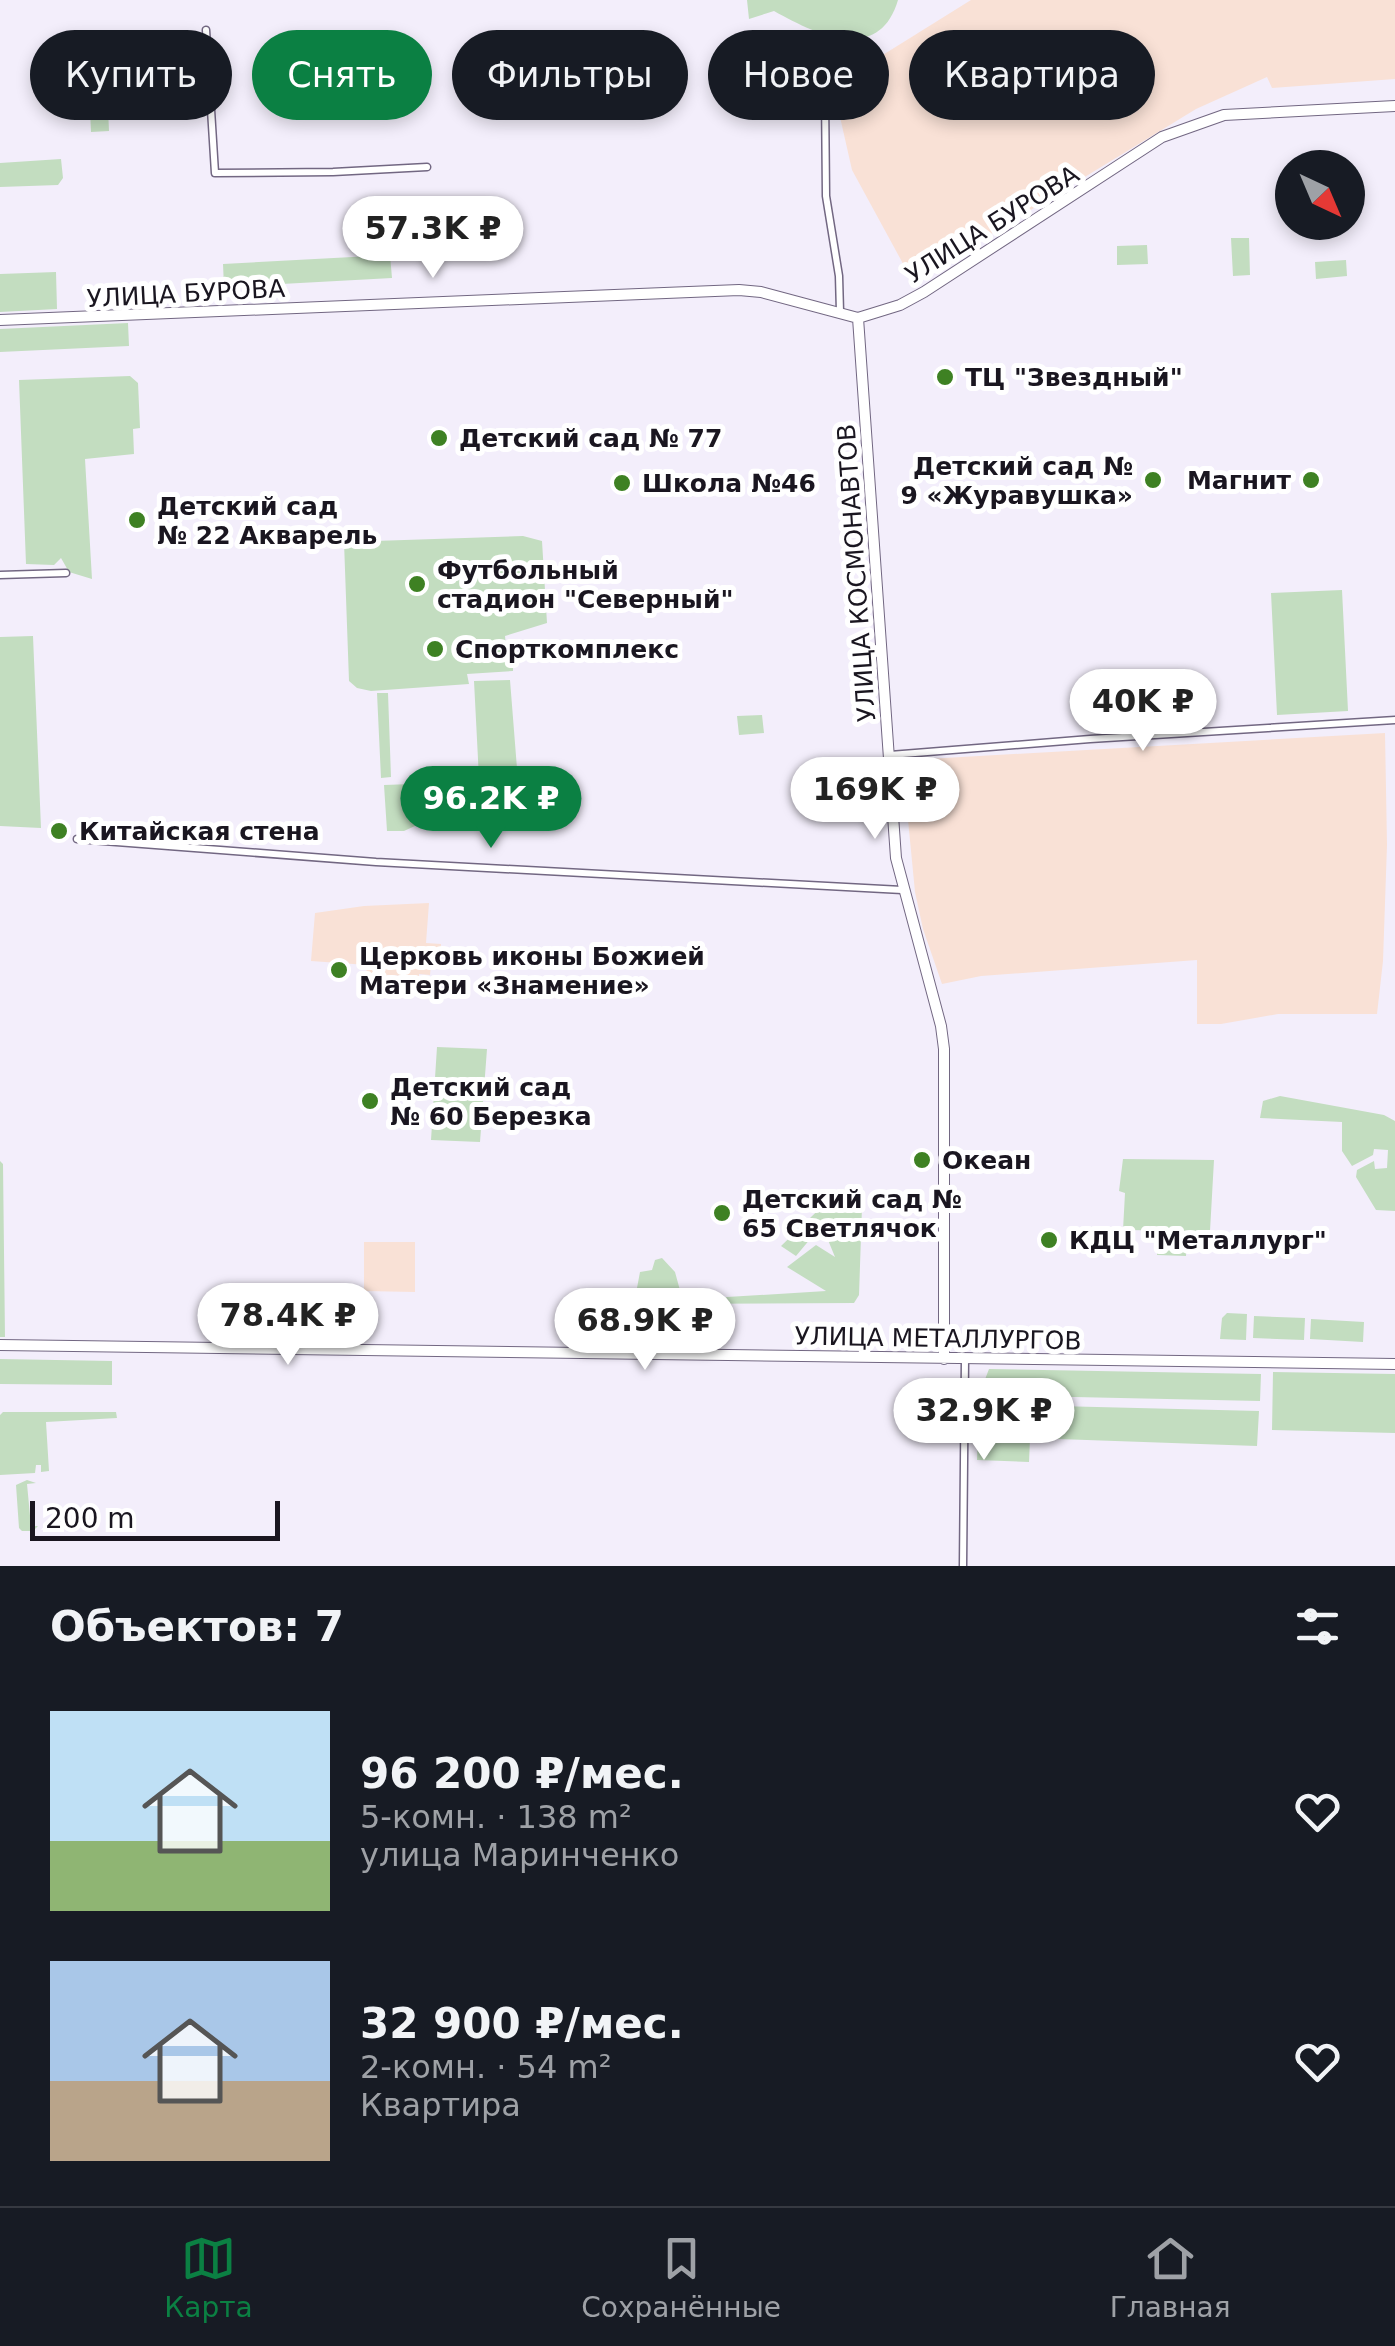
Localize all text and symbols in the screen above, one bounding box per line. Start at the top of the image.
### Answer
chip: Купить [30,30,232,120]
chip: Снять [252,30,432,120]
chip: Фильтры [452,30,688,120]
chip: Новое [708,30,889,120]
chip: Квартира [909,30,1155,120]
north arrow [1275,150,1365,240]
map controls [1275,150,1365,240]
street label: УЛИЦА БУРОВА [900,160,1084,289]
pin: 57.3K ₽ [341,196,525,281]
text: 57.3K ₽ [364,209,502,247]
street label: УЛИЦА БУРОВА [86,274,286,313]
place label: ТЦ "Звездный" [965,363,1183,392]
marker: ТЦ "Звездный" [934,366,956,388]
street label: УЛИЦА КОСМОНАВТОВ [832,423,881,723]
place label: Детский сад № 77 [459,424,722,453]
marker: Детский сад № 77 [428,427,450,449]
place label: Детский сад № 9 «Журавушка» [900,452,1133,510]
place label: Магнит [1187,466,1292,495]
place label: Школа №46 [642,469,816,498]
marker: Детский сад № 9 «Журавушка» [1142,469,1164,491]
marker: Магнит [1300,469,1322,491]
marker: Школа №46 [611,472,633,494]
place label: Детский сад № 22 Акварель [157,492,377,550]
marker: Детский сад № 22 Акварель [126,509,148,531]
place label: Футбольный стадион "Северный" [437,556,733,614]
marker: Футбольный стадион "Северный" [406,573,428,595]
place label: Спорткомплекс [455,635,679,664]
marker: Спорткомплекс [424,638,446,660]
pin: 40K ₽ [1073,669,1213,754]
text: 40K ₽ [1092,682,1194,720]
pin: 169K ₽ [794,757,956,842]
pin: 96.2K ₽ [399,766,583,851]
text: 169K ₽ [813,770,938,808]
text: 96.2K ₽ [422,779,560,817]
place label: Китайская стена [79,817,320,846]
marker: Китайская стена [48,820,70,842]
place label: Церковь иконы Божией Матери «Знамение» [359,942,705,1000]
marker: Церковь иконы Божией Матери «Знамение» [328,959,350,981]
place label: Детский сад № 60 Березка [390,1073,592,1131]
marker: Детский сад № 60 Березка [359,1090,381,1112]
place label: Океан [942,1146,1031,1175]
marker: Океан [911,1149,933,1171]
place label: Детский сад № 65 Светлячок [742,1185,962,1243]
marker: Детский сад № 65 Светлячок [711,1202,733,1224]
place label: КДЦ "Металлург" [1069,1226,1327,1255]
marker: КДЦ "Металлург" [1038,1229,1060,1251]
pin: 78.4K ₽ [196,1283,380,1368]
pin: 68.9K ₽ [553,1288,737,1373]
text: 78.4K ₽ [219,1296,357,1334]
text: 68.9K ₽ [576,1301,714,1339]
street label: УЛИЦА МЕТАЛЛУРГОВ [794,1321,1082,1356]
pin: 32.9K ₽ [892,1378,1076,1463]
text: 32.9K ₽ [915,1391,1053,1429]
scale bar [30,1496,280,1540]
text: 200 m [45,1502,135,1535]
icon: filters [1290,1599,1345,1654]
text: Объектов: 7 [50,1602,344,1651]
text: 96 200 ₽/мес. [360,1749,684,1798]
icon: home [130,1751,250,1871]
icon: heart [1290,1784,1345,1839]
text: 5-комн. · 138 m² [360,1798,632,1836]
text: улица Маринченко [360,1836,679,1874]
text: 32 900 ₽/мес. [360,1999,684,2048]
icon: home [130,2001,250,2121]
icon: heart [1290,2034,1345,2089]
text: 2-комн. · 54 m² [360,2048,611,2086]
text: Квартира [360,2086,521,2124]
tab: Карта [164,2231,253,2324]
tab: Сохранённые [581,2231,781,2324]
tab: Главная [1110,2231,1231,2324]

